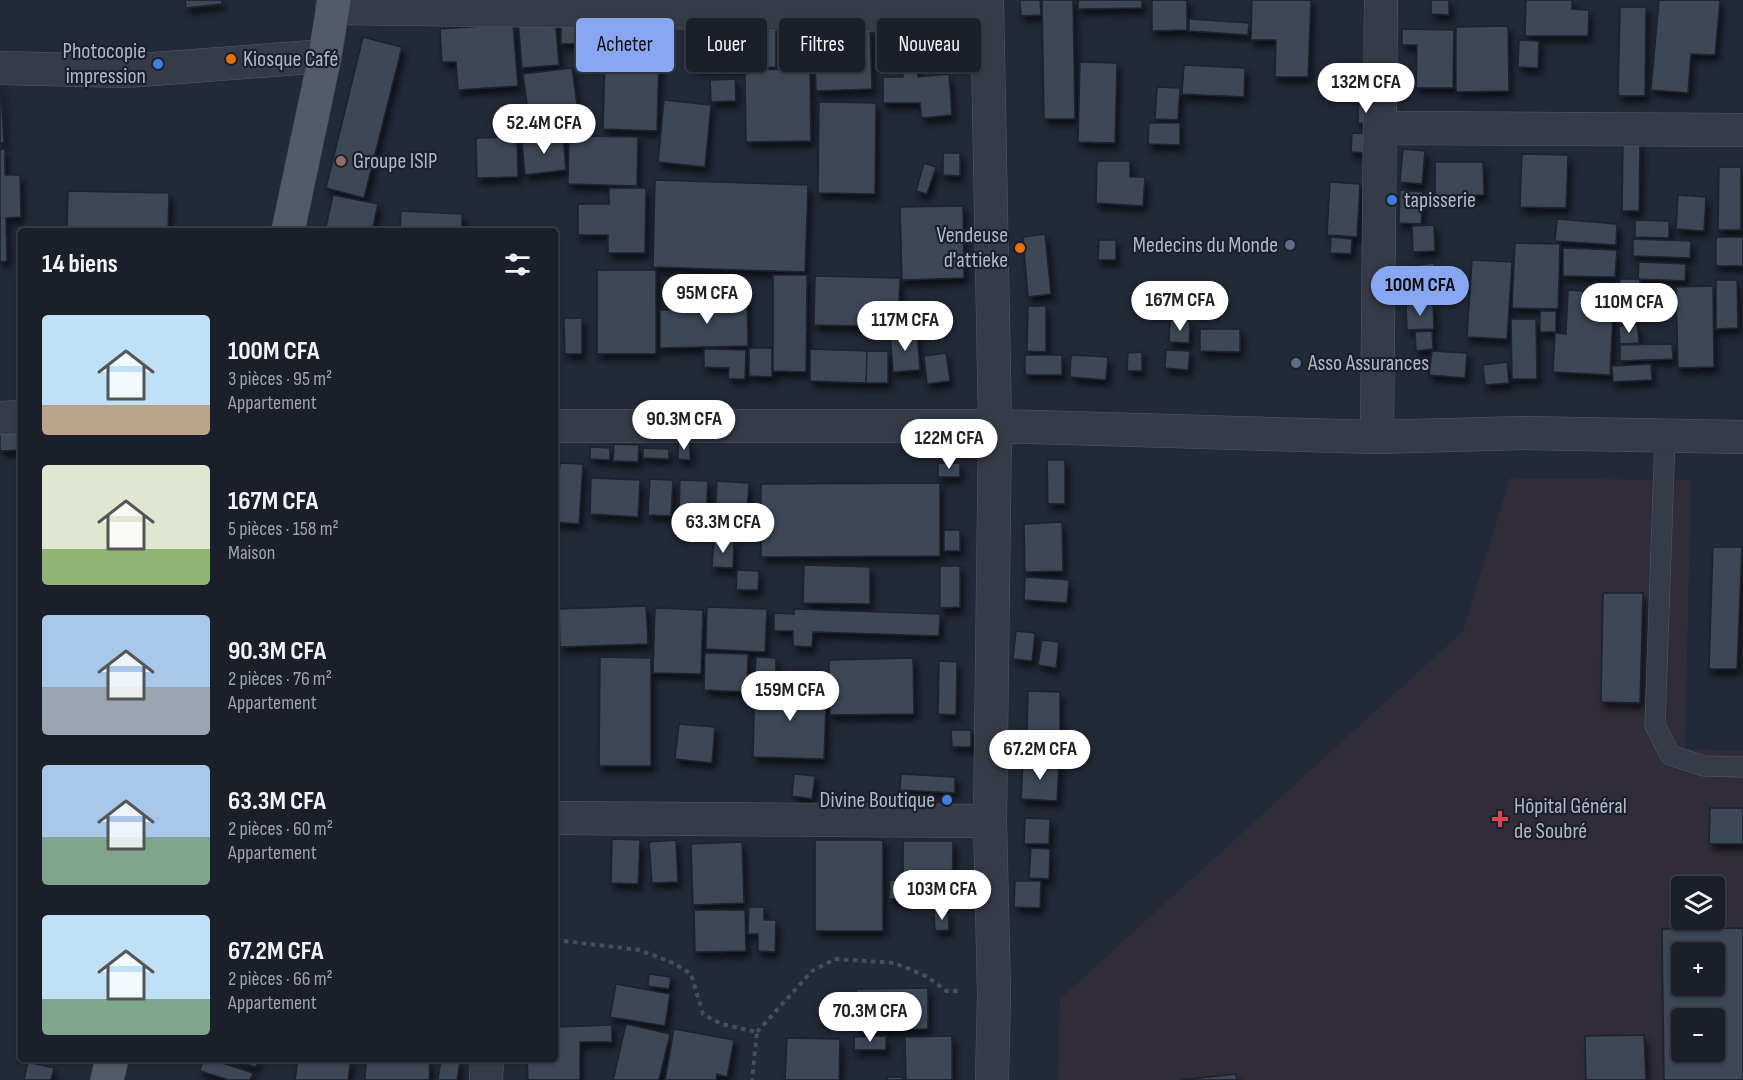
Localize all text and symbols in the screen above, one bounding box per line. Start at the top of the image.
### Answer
chip: Acheter [576,18,674,72]
chip: Louer [686,18,767,72]
chip: Filtres [779,18,865,72]
chip: Nouveau [877,18,981,72]
place label: Photocopie impression [63,38,146,90]
place label: Kiosque Café [243,46,338,73]
marker: Kiosque Café [224,52,238,66]
marker: Photocopie impression [151,57,165,71]
pin: 132M CFA [1304,63,1428,114]
text: 132M CFA [1332,70,1400,94]
pin: 52.4M CFA [475,104,613,155]
text: 52.4M CFA [507,111,581,135]
place label: Groupe ISIP [353,148,437,175]
marker: Groupe ISIP [334,154,348,168]
place label: tapisserie [1404,187,1476,214]
marker: tapisserie [1385,193,1399,207]
place label: Vendeuse d'attieke [937,222,1008,274]
place label: Medecins du Monde [1133,232,1278,259]
marker: Medecins du Monde [1283,238,1297,252]
marker: Vendeuse d'attieke [1013,241,1027,255]
icon: filters [501,248,534,281]
text: 14 biens [42,249,118,280]
pin: 100M CFA [1358,266,1482,317]
text: 100M CFA [1385,273,1455,297]
pin: 95M CFA [652,274,762,325]
text: 95M CFA [676,281,738,305]
pin: 167M CFA [1118,281,1242,332]
pin: 110M CFA [1567,283,1691,334]
text: 167M CFA [1145,288,1215,312]
text: 110M CFA [1595,290,1663,314]
pin: 117M CFA [843,301,967,352]
text: 117M CFA [871,308,939,332]
text: 100M CFA [228,336,319,367]
icon: home [90,339,162,411]
place label: Asso Assurances [1307,350,1429,377]
marker: Asso Assurances [1289,356,1303,370]
text: 3 pièces · 95 m² [228,367,332,391]
text: Appartement [228,391,317,415]
pin: 90.3M CFA [615,400,753,451]
text: 90.3M CFA [646,407,722,431]
pin: 122M CFA [887,419,1011,470]
text: 122M CFA [915,426,983,450]
text: 167M CFA [228,486,318,517]
icon: home [90,489,162,561]
pin: 63.3M CFA [654,503,792,554]
text: 63.3M CFA [685,510,761,534]
text: 5 pièces · 158 m² [228,517,339,541]
text: Maison [228,541,275,565]
text: 90.3M CFA [228,636,326,667]
icon: home [90,639,162,711]
text: 2 pièces · 76 m² [228,667,332,691]
pin: 159M CFA [728,671,852,722]
text: 159M CFA [755,678,825,702]
text: Appartement [228,691,317,715]
pin: 67.2M CFA [971,730,1109,781]
text: 67.2M CFA [1003,737,1077,761]
text: 63.3M CFA [228,786,326,817]
place label: Divine Boutique [820,787,935,814]
icon: home [90,789,162,861]
marker: Divine Boutique [940,793,954,807]
place label: Hôpital Général de Soubré [1514,793,1627,845]
marker: Hôpital Général de Soubré [1491,810,1509,828]
text: 2 pièces · 60 m² [228,817,333,841]
text: Appartement [228,841,317,865]
pin: 103M CFA [880,870,1004,921]
map controls [1671,876,1725,1062]
button: layers [1671,876,1725,930]
text: 103M CFA [907,877,977,901]
text: 67.2M CFA [228,936,323,967]
icon: home [90,939,162,1011]
button: + [1671,942,1725,996]
text: 2 pièces · 66 m² [228,967,333,991]
text: Appartement [228,991,317,1015]
pin: 70.3M CFA [801,992,939,1043]
text: 70.3M CFA [833,999,907,1023]
button: − [1671,1008,1725,1062]

